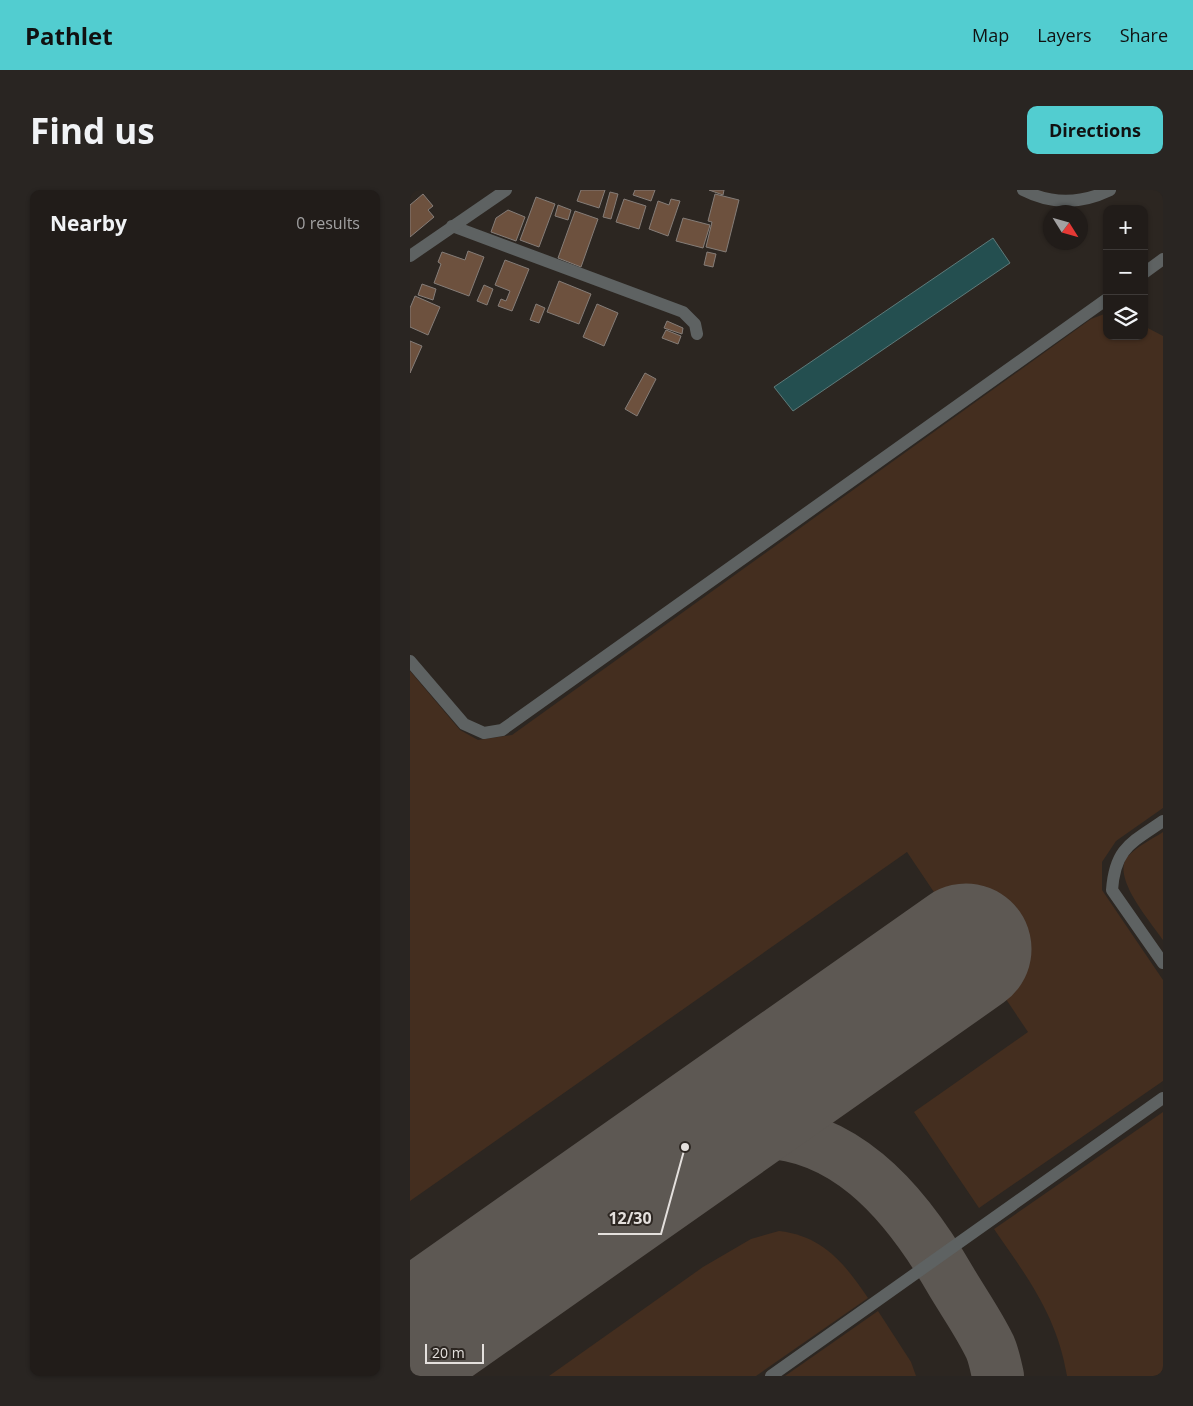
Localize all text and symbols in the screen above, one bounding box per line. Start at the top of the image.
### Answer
text: Pathlet [25,19,113,52]
text: Map [972,23,1009,47]
text: Layers [1037,23,1092,47]
text: Share [1120,23,1168,47]
button: Directions [1027,106,1163,154]
text: Find us [30,107,155,154]
north arrow [1043,205,1088,250]
map controls [1103,205,1148,340]
button: + [1103,205,1148,250]
text: Nearby [50,209,127,237]
text: 0 results [296,212,360,234]
button: − [1103,250,1148,295]
button: layers [1103,295,1148,340]
callout: 12/30 [598,1203,661,1234]
text: 12/30 [608,1207,652,1229]
scale bar [425,1341,484,1364]
text: 20 m [432,1343,465,1362]

